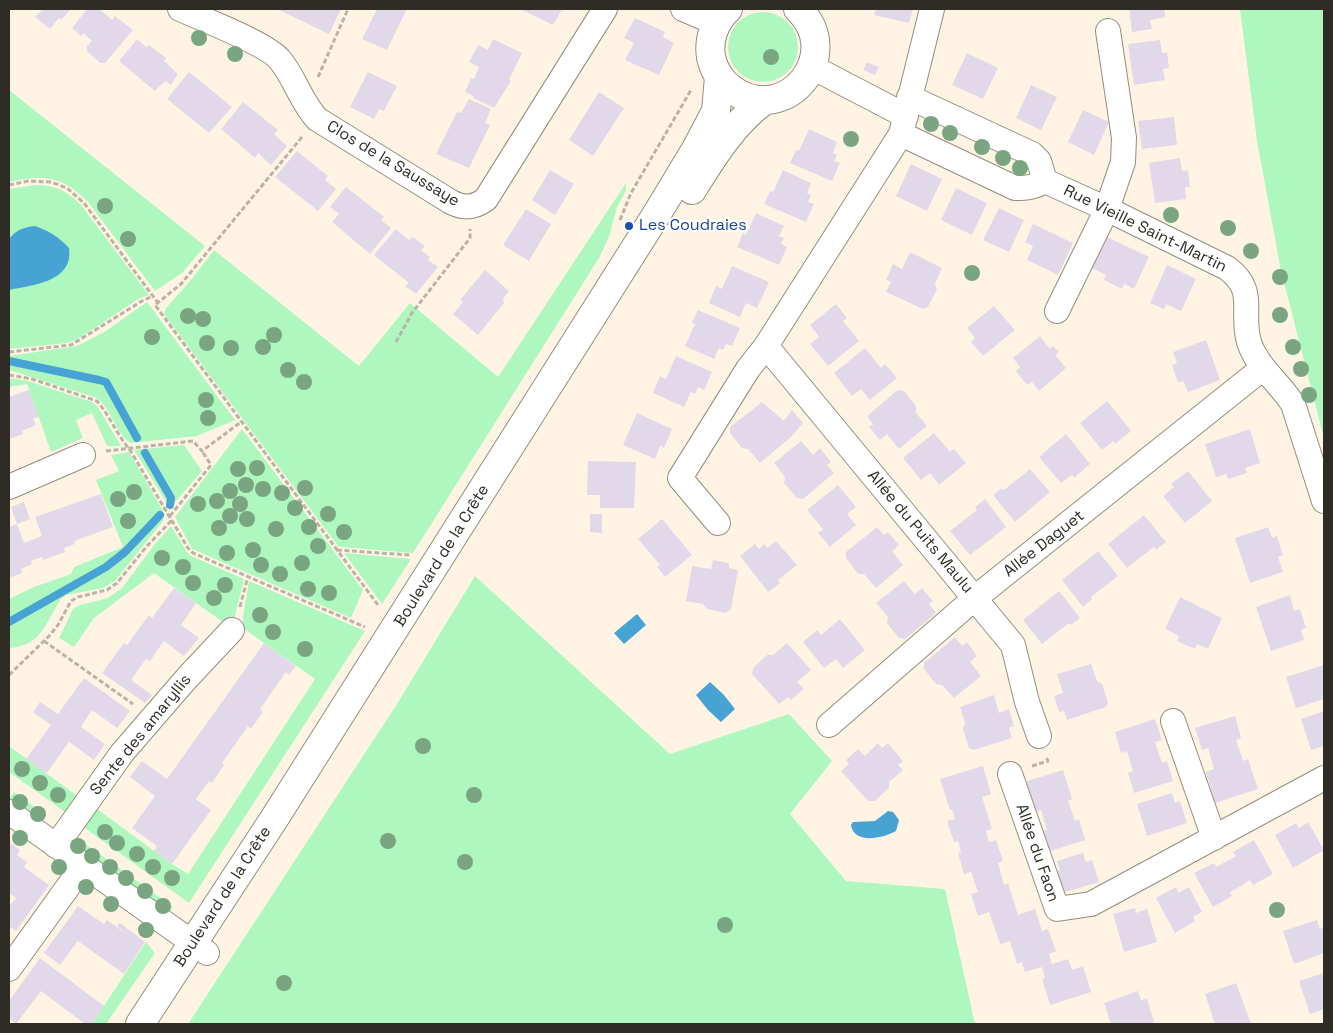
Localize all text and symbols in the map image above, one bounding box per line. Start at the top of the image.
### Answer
street label: Clos de la Saussaye [323,117,463,211]
street label: Rue Vieille Saint-Martin [1060,181,1230,277]
place label: Les Coudraies [639,216,747,236]
marker: Les Coudraies [623,220,635,232]
street label: Allée du Puits Maulu [863,467,977,597]
street label: Boulevard de la Crête [390,481,494,631]
street label: Allée Daguet [1000,507,1088,581]
street label: Sente des amaryllis [86,671,196,799]
street label: Allée du Faon [1011,801,1063,905]
street label: Boulevard de la Crête [170,823,276,971]

